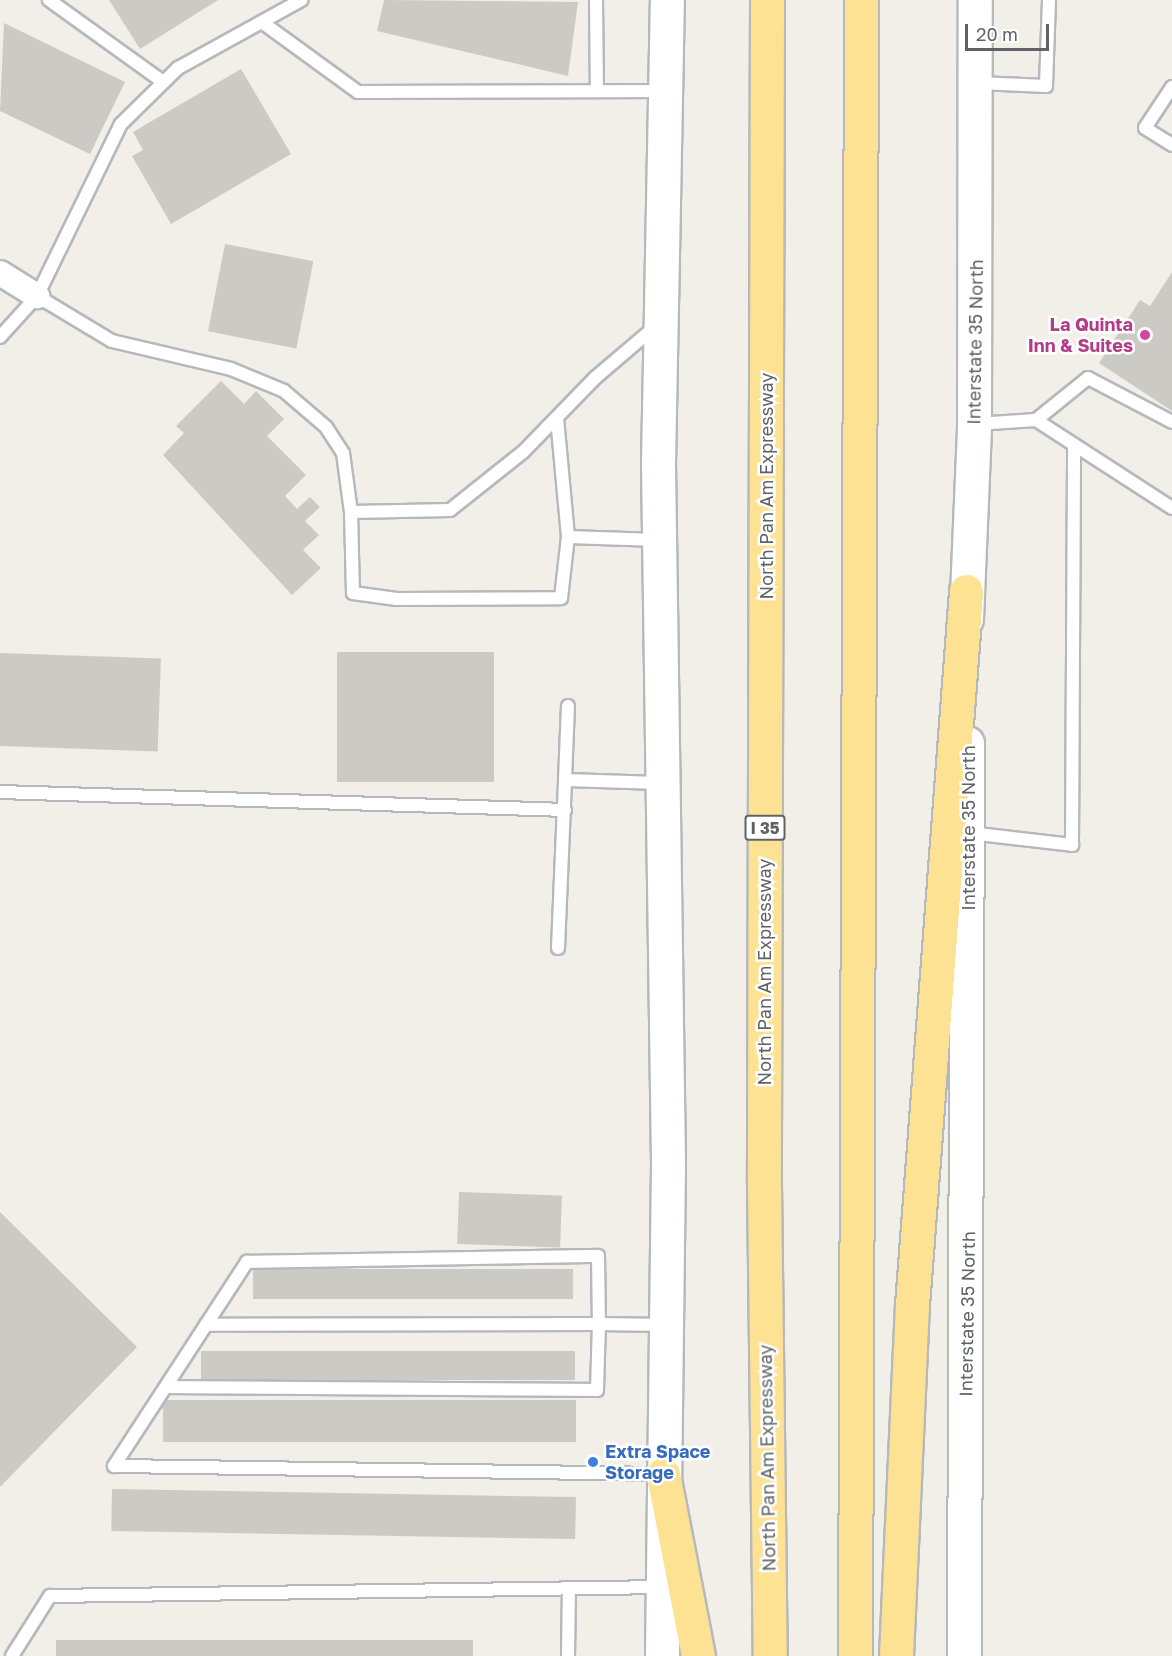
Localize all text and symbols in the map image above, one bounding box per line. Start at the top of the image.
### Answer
scale bar [968,12,1052,50]
text: 20 m [976,23,1018,45]
street label: Interstate 35 North [963,259,987,425]
place label: La Quinta Inn & Suites [1028,314,1133,356]
marker: La Quinta Inn & Suites [1138,328,1152,342]
street label: North Pan Am Expressway [755,373,777,599]
street label: Interstate 35 North [957,745,979,911]
road number: I 35 [744,815,786,841]
street label: North Pan Am Expressway [753,859,775,1085]
street label: Interstate 35 North [955,1231,979,1397]
street label: North Pan Am Expressway [754,1344,780,1572]
place label: Extra Space Storage [605,1441,710,1484]
marker: Extra Space Storage [586,1455,600,1469]

